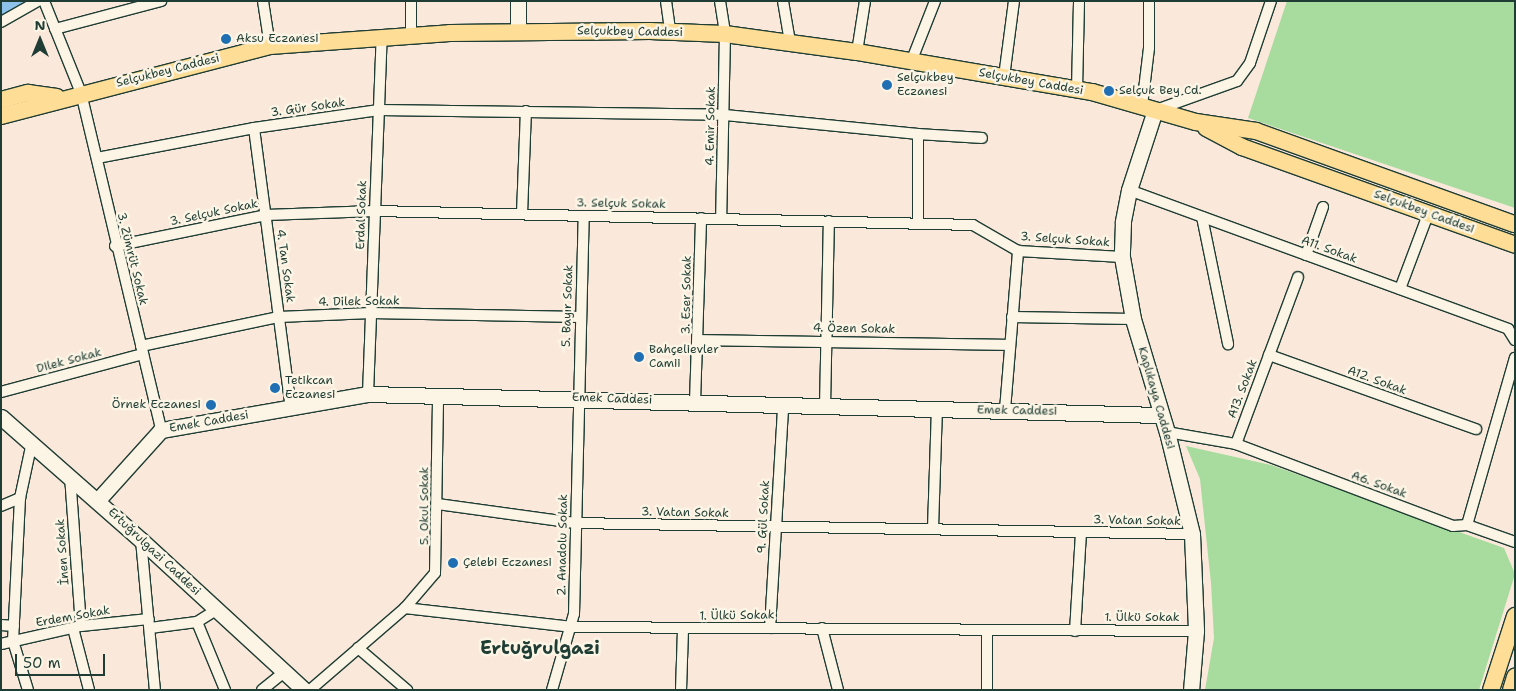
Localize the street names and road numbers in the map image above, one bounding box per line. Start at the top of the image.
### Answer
street label: Selçukbey Caddesi [577,24,683,40]
street label: Selçukbey Caddesi [115,51,221,91]
street label: Selçukbey Caddesi [978,66,1084,98]
street label: 4. Emir Sokak [703,86,719,166]
street label: 3. Gür Sokak [270,96,346,120]
street label: Erdal Sokak [354,180,370,250]
street label: Selçukbey Caddesi [1372,187,1476,237]
street label: 3. Selçuk Sokak [576,196,666,212]
street label: 3. Selçuk Sokak [169,197,259,229]
street label: 3. Zümrüt Sokak [114,211,150,307]
street label: 4. Tan Sokak [273,228,297,304]
street label: 3. Selçuk Sokak [1020,230,1110,250]
street label: A11. Sokak [1299,233,1359,267]
street label: 3. Eser Sokak [679,255,695,335]
street label: 5. Bayır Sokak [559,265,577,347]
street label: 4. Dilek Sokak [318,294,400,310]
street label: 4. Özen Sokak [813,321,895,337]
street label: Dilek Sokak [35,345,103,377]
street label: Kaplıkaya Caddesi [1134,345,1178,451]
street label: A13. Sokak [1225,357,1261,421]
street label: A12. Sokak [1345,364,1409,398]
street label: Emek Caddesi [572,390,652,408]
street label: Emek Caddesi [977,403,1057,419]
street label: Emek Caddesi [168,408,250,436]
street label: 5. Okul Sokak [418,467,432,545]
street label: A6. Sokak [1349,468,1409,502]
street label: 9. Gül Sokak [755,480,773,554]
street label: 2. Anadolu Sokak [555,494,571,596]
street label: Ertuğrulgazi Caddesi [105,505,203,599]
street label: 3. Vatan Sokak [641,505,729,521]
street label: 3. Vatan Sokak [1093,513,1181,529]
street label: İnen Sokak [54,518,72,586]
street label: Erdem Sokak [35,603,111,631]
street label: 1. Ülkü Sokak [699,608,775,624]
street label: 1. Ülkü Sokak [1104,611,1180,625]

